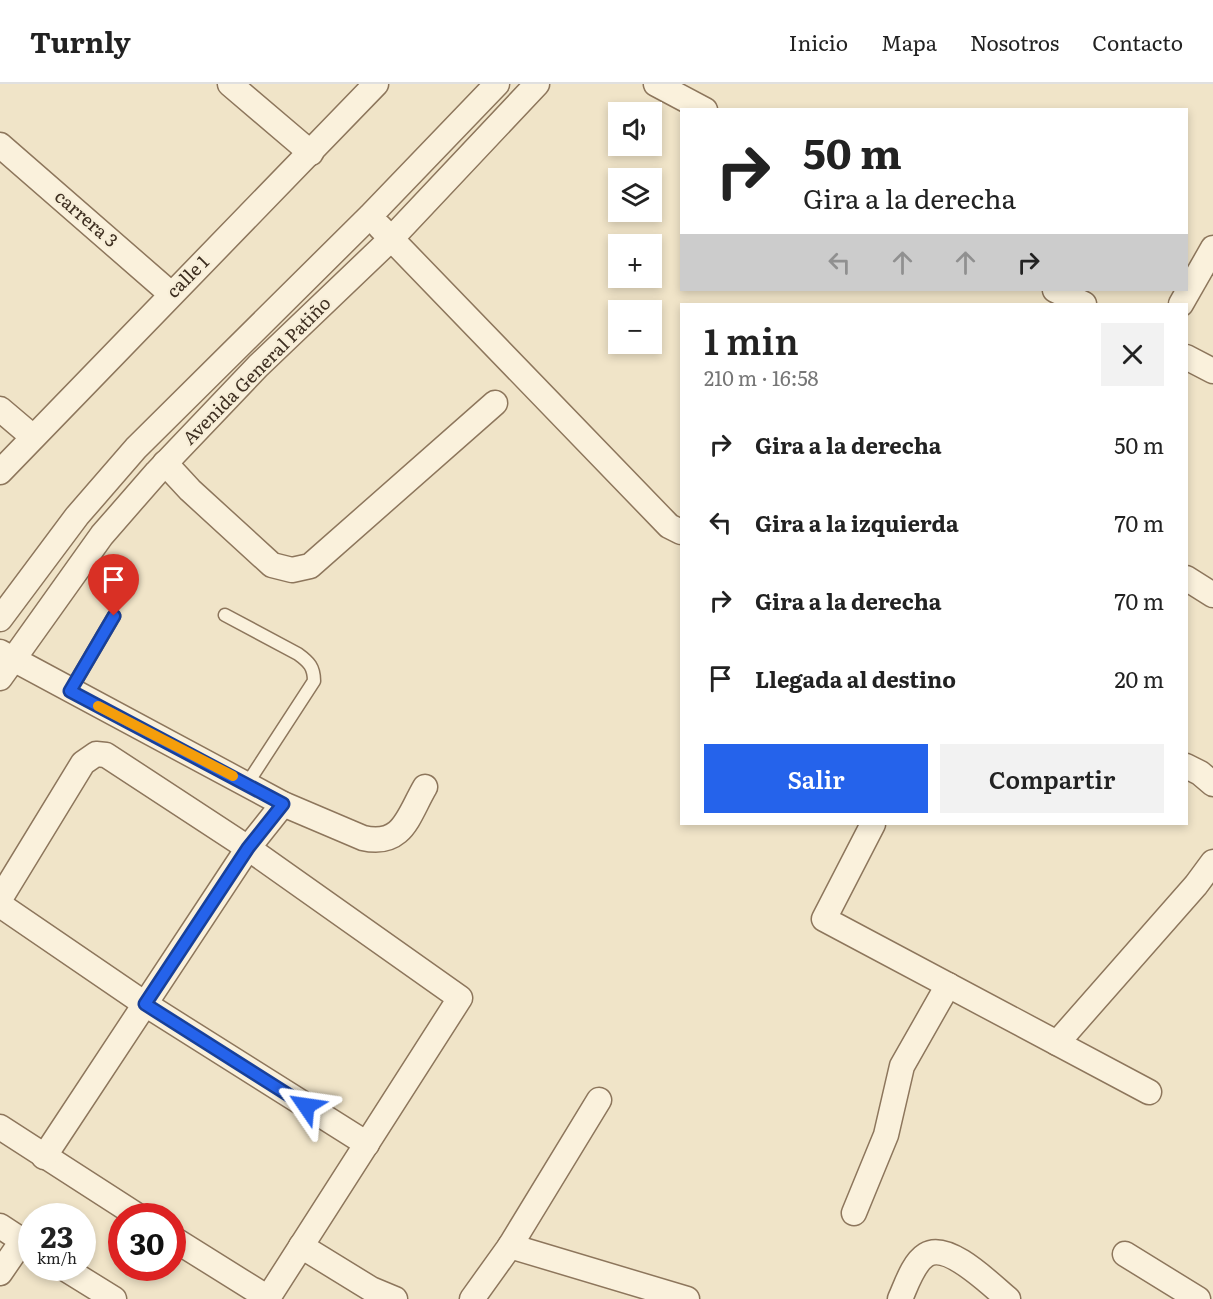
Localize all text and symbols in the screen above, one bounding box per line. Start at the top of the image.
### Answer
text: Turnly [30,20,131,62]
text: Inicio [789,26,848,57]
text: Mapa [881,26,937,57]
text: Nosotros [970,26,1059,57]
text: Contacto [1092,26,1183,57]
map controls [608,102,662,354]
button: sound [608,102,662,156]
text: 50 m [803,120,902,182]
icon: right [704,132,782,210]
button: layers [608,168,662,222]
text: Gira a la derecha [803,177,1016,217]
street label: carrera 3 [49,183,125,253]
button: + [608,234,662,288]
icon: left [823,246,856,279]
icon: ahead [886,246,919,279]
icon: ahead [949,246,982,279]
icon: right [1012,246,1045,279]
street label: calle 1 [159,248,214,303]
street label: Avenida General Patiño [176,290,336,450]
button: − [608,300,662,354]
text: 1 min [704,313,799,366]
button: close [1101,323,1164,386]
text: 210 m · 16:58 [704,362,819,392]
icon: right [704,428,737,461]
text: Gira a la derecha [755,428,942,461]
text: 50 m [1114,428,1164,461]
icon: left [704,506,737,539]
text: Gira a la izquierda [755,506,959,539]
text: 70 m [1114,506,1164,539]
pin [88,554,139,616]
icon: arrive [97,563,130,596]
icon: right [704,584,737,617]
text: Gira a la derecha [755,584,942,617]
text: 70 m [1114,584,1164,617]
icon: arrive [704,662,737,695]
text: Llegada al destino [755,662,956,695]
text: 20 m [1114,662,1164,695]
button: Salir [704,744,928,813]
button: Compartir [940,744,1164,813]
position arrow [274,1074,338,1138]
speed limit sign: 30 [108,1203,186,1281]
text: 23 [41,1213,73,1257]
text: km/h [37,1246,77,1269]

